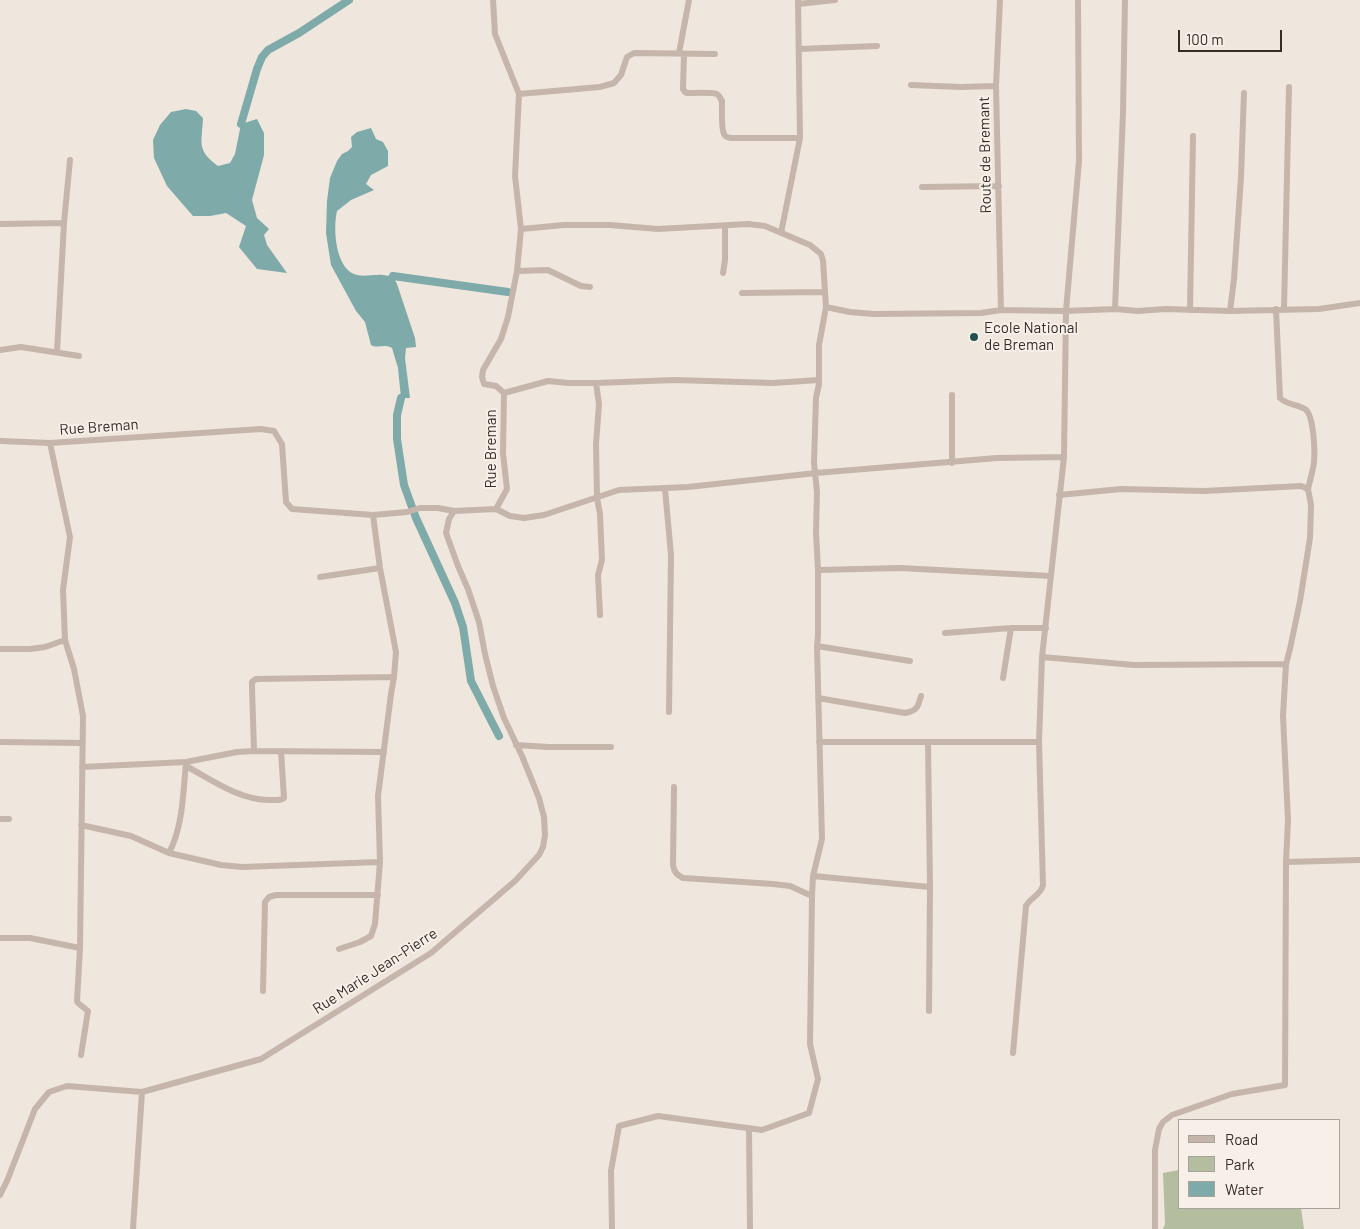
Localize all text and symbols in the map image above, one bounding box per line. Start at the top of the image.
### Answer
scale bar [1180,20,1284,52]
text: 100 m [1186,30,1224,48]
street label: Route de Bremant [975,96,995,214]
place label: Ecole National de Breman [984,319,1078,354]
marker: Ecole National de Breman [968,331,980,343]
street label: Rue Breman [482,409,500,489]
street label: Rue Breman [59,415,139,439]
street label: Rue Marie Jean-Pierre [309,924,441,1018]
legend [1178,1119,1340,1209]
text: Road [1225,1130,1258,1148]
text: Park [1225,1155,1254,1173]
text: Water [1225,1180,1264,1198]

